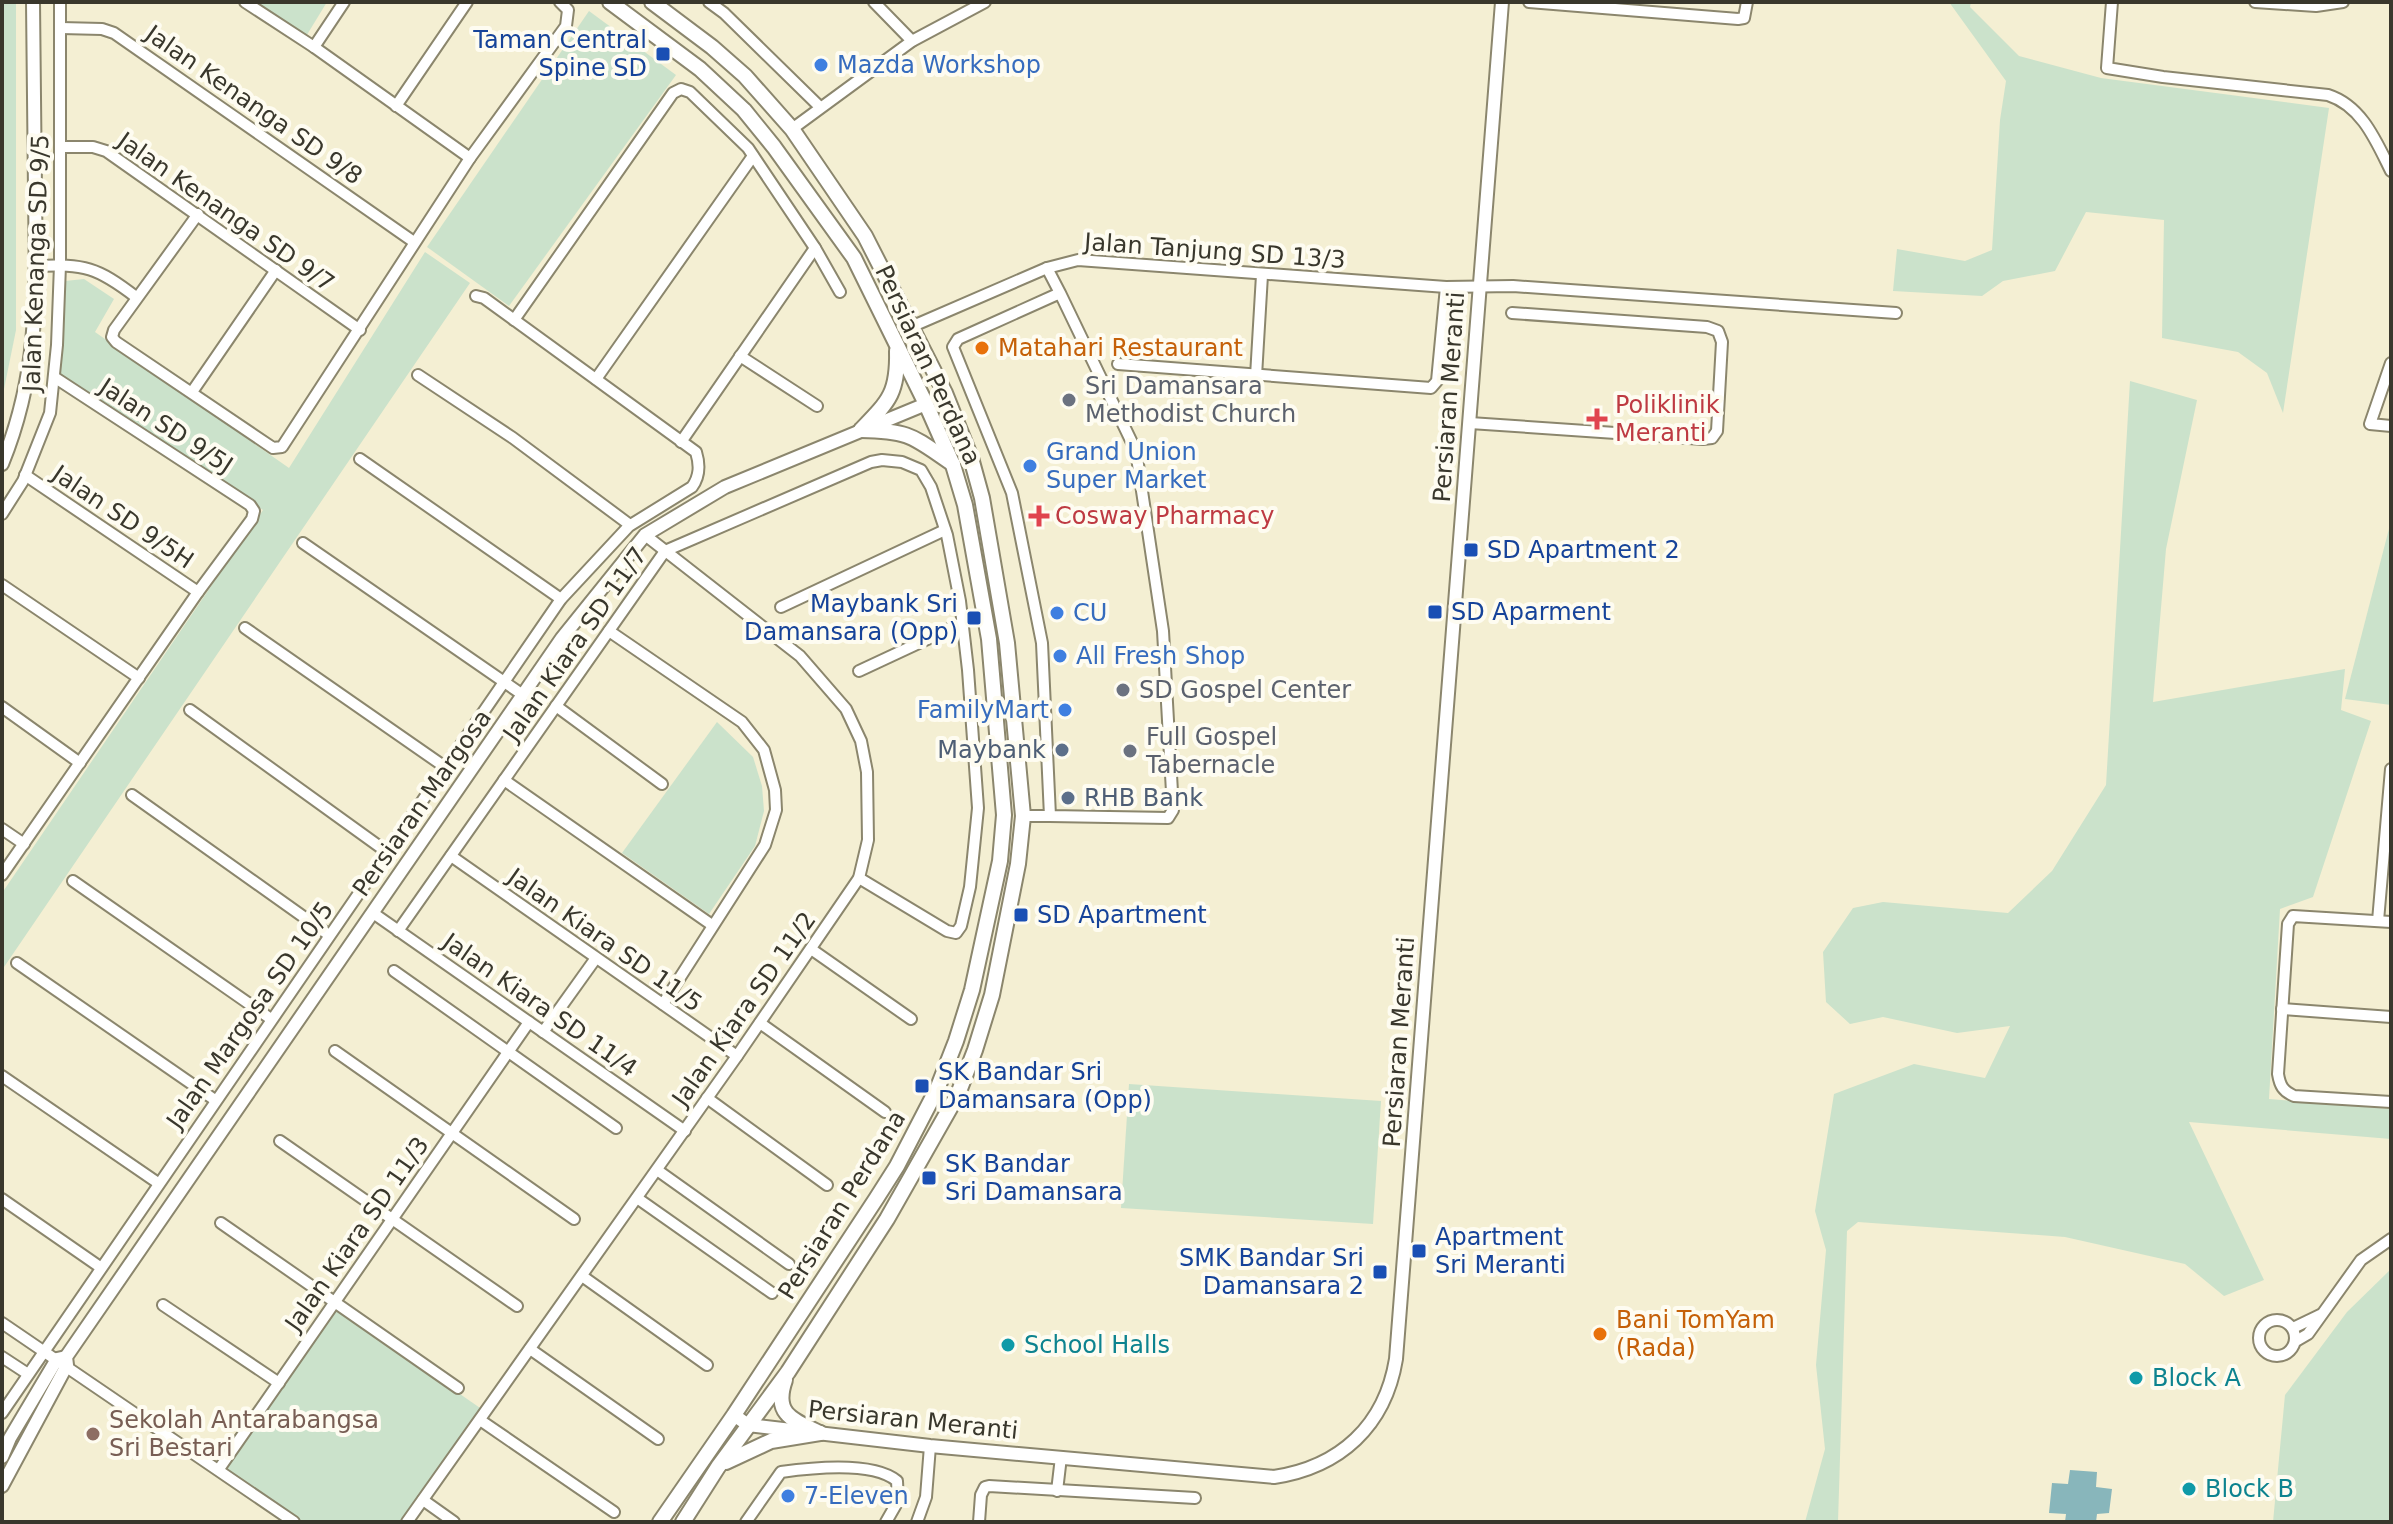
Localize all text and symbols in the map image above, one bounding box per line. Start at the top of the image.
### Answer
street label: Jalan Kenanga SD 9/8 [139,18,368,190]
place label: Taman Central Spine SD [472,26,647,82]
marker: Taman Central Spine SD [654,45,672,63]
place label: Mazda Workshop [837,51,1041,79]
marker: Mazda Workshop [812,56,830,74]
street label: Jalan Kenanga SD 9/7 [111,125,340,297]
street label: Jalan Kenanga SD 9/5 [17,134,54,394]
street label: Jalan Tanjung SD 13/3 [1081,228,1347,274]
street label: Persiaran Perdana [869,261,987,469]
street label: Persiaran Meranti [1428,291,1470,503]
place label: Matahari Restaurant [998,334,1243,362]
marker: Matahari Restaurant [973,339,991,357]
street label: Jalan SD 9/5J [93,371,238,479]
place label: Sri Damansara Methodist Church [1085,372,1296,428]
marker: Sri Damansara Methodist Church [1060,391,1078,409]
place label: Poliklinik Meranti [1615,391,1720,447]
marker: Poliklinik Meranti [1586,408,1608,430]
place label: Grand Union Super Market [1046,438,1206,494]
marker: Grand Union Super Market [1021,457,1039,475]
street label: Jalan SD 9/5H [46,458,199,574]
place label: Cosway Pharmacy [1055,502,1274,530]
marker: Cosway Pharmacy [1030,507,1048,525]
place label: SD Apartment 2 [1487,536,1680,564]
marker: SD Apartment 2 [1462,541,1480,559]
street label: Jalan Kiara SD 11/7 [496,542,653,748]
place label: Maybank Sri Damansara (Opp) [744,590,958,646]
place label: SD Aparment [1451,598,1611,626]
place label: CU [1073,599,1107,627]
marker: SD Aparment [1426,603,1444,621]
marker: CU [1048,604,1066,622]
marker: Maybank Sri Damansara (Opp) [965,609,983,627]
place label: All Fresh Shop [1076,642,1245,670]
marker: All Fresh Shop [1051,647,1069,665]
place label: SD Gospel Center [1139,676,1351,704]
marker: SD Gospel Center [1114,681,1132,699]
place label: FamilyMart [917,696,1049,724]
marker: FamilyMart [1056,701,1074,719]
street label: Persiaran Margosa [347,704,497,902]
place label: Full Gospel Tabernacle [1145,723,1277,779]
place label: Maybank [937,736,1046,764]
marker: Maybank [1053,741,1071,759]
marker: Full Gospel Tabernacle [1121,742,1139,760]
place label: RHB Bank [1084,784,1203,812]
marker: RHB Bank [1059,789,1077,807]
street label: Jalan Kiara SD 11/5 [501,861,707,1018]
street label: Jalan Margosa SD 10/5 [160,896,339,1136]
place label: SD Apartment [1037,901,1207,929]
marker: SD Apartment [1012,906,1030,924]
street label: Jalan Kiara SD 11/2 [665,907,822,1113]
street label: Jalan Kiara SD 11/4 [436,926,642,1083]
street label: Persiaran Meranti [1378,936,1420,1148]
place label: SK Bandar Sri Damansara (Opp) [938,1058,1152,1114]
marker: SK Bandar Sri Damansara (Opp) [913,1077,931,1095]
street label: Persiaran Perdana [773,1105,911,1305]
street label: Jalan Kiara SD 11/3 [278,1132,435,1338]
place label: SK Bandar Sri Damansara [945,1150,1123,1206]
marker: SK Bandar Sri Damansara [920,1169,938,1187]
place label: Apartment Sri Meranti [1435,1223,1566,1279]
marker: Apartment Sri Meranti [1410,1242,1428,1260]
place label: SMK Bandar Sri Damansara 2 [1179,1244,1364,1300]
marker: SMK Bandar Sri Damansara 2 [1371,1263,1389,1281]
place label: Bani TomYam (Rada) [1616,1306,1775,1362]
marker: Bani TomYam (Rada) [1591,1325,1609,1343]
place label: School Halls [1024,1331,1170,1359]
marker: School Halls [999,1336,1017,1354]
place label: Block A [2152,1364,2242,1392]
marker: Block A [2127,1369,2145,1387]
street label: Persiaran Meranti [807,1395,1019,1445]
place label: Sekolah Antarabangsa Sri Bestari [109,1406,379,1462]
marker: Sekolah Antarabangsa Sri Bestari [84,1425,102,1443]
place label: Block B [2205,1475,2294,1503]
marker: Block B [2180,1480,2198,1498]
place label: 7-Eleven [804,1482,909,1510]
marker: 7-Eleven [779,1487,797,1505]

